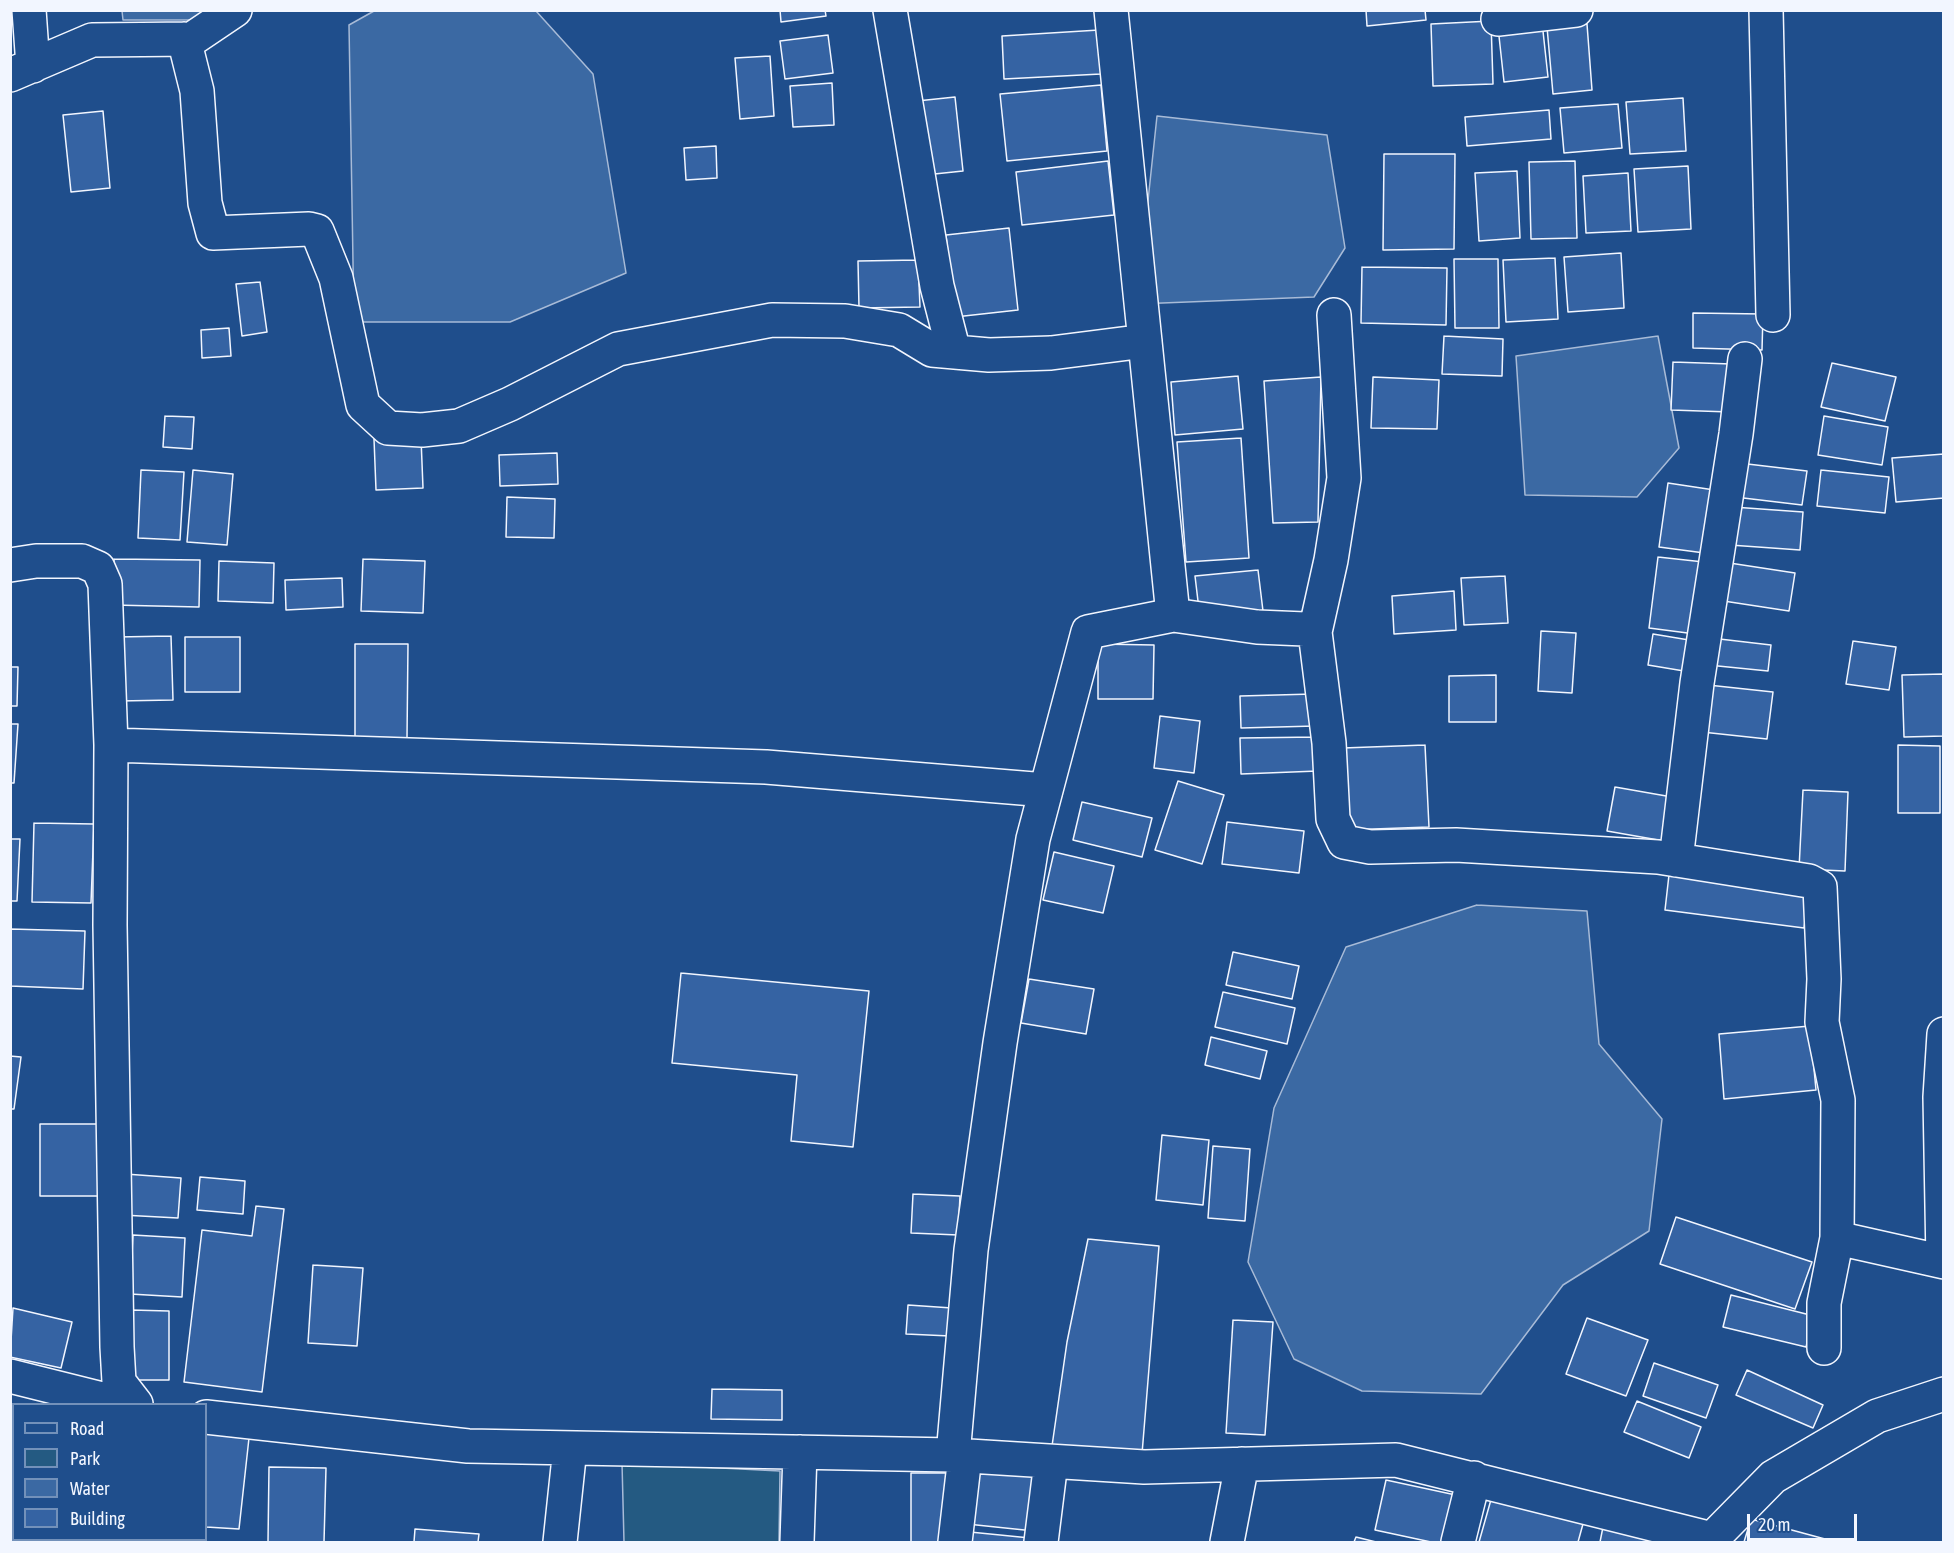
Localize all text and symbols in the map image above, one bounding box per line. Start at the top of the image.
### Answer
legend [12,1403,207,1541]
text: Road [70,1418,104,1439]
text: Park [70,1448,100,1469]
text: Water [70,1478,109,1499]
scale bar [1750,1502,1860,1540]
text: Building [70,1508,125,1529]
text: 20 m [1758,1514,1790,1535]

